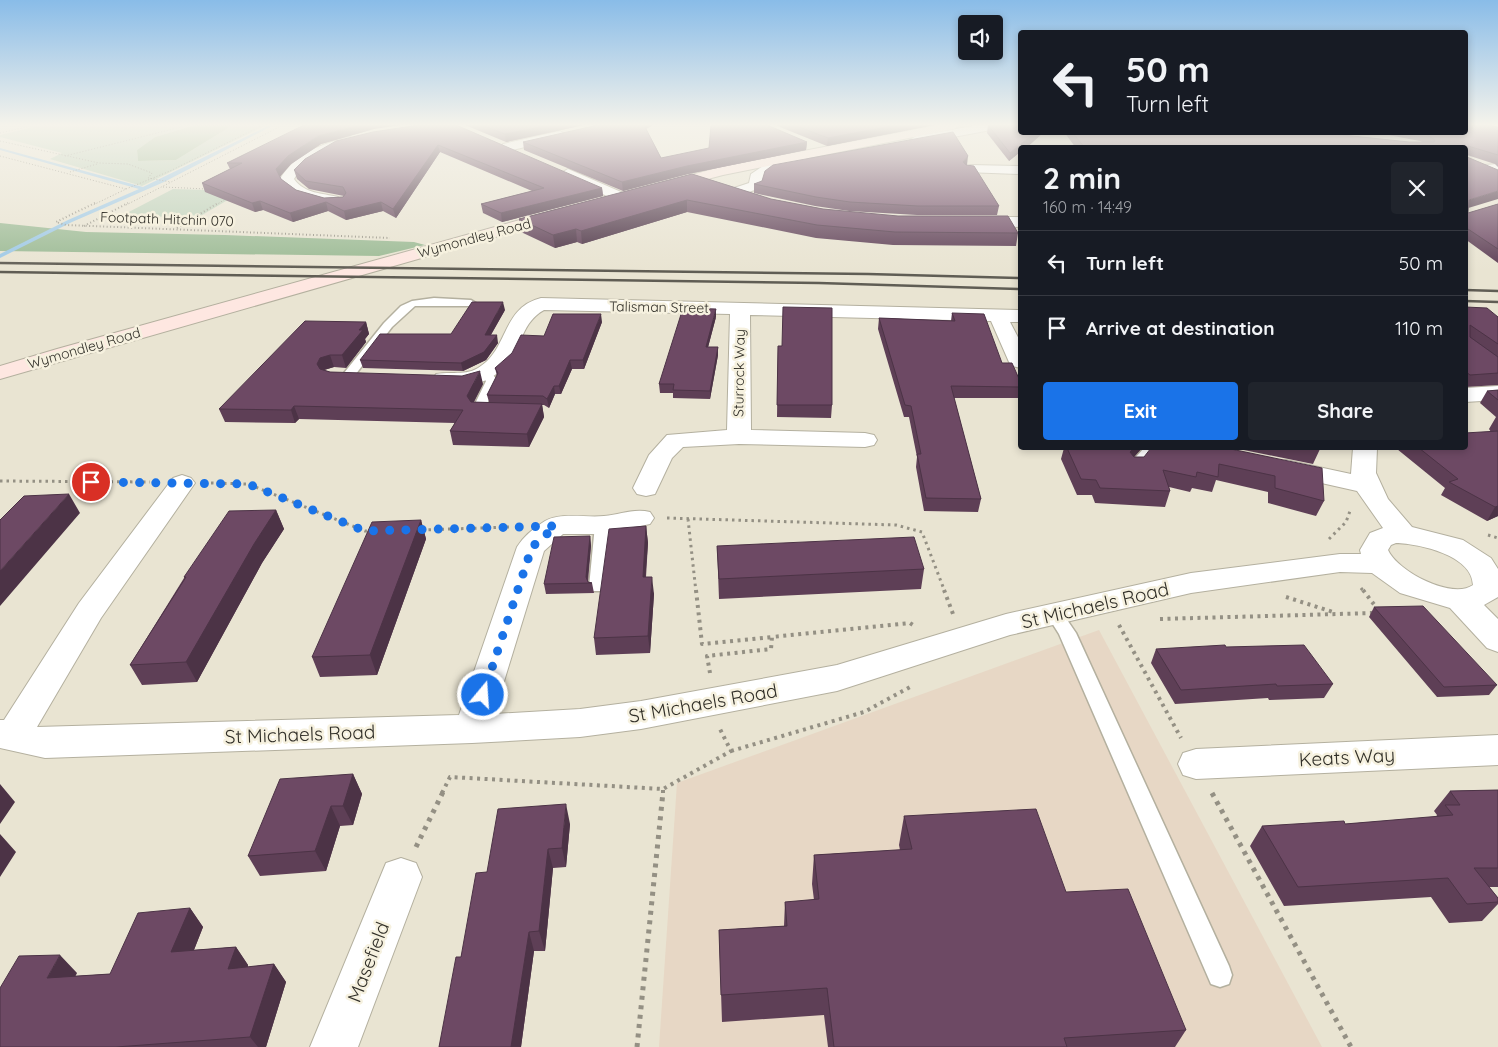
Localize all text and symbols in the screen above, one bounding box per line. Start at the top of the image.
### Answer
map controls [958,15,1003,60]
button: sound [958,15,1003,60]
text: 50 m [1126,47,1210,91]
icon: left [1043,50,1108,115]
text: Turn left [1126,90,1209,118]
text: 2 min [1043,159,1121,197]
button: close [1391,162,1443,214]
text: 160 m · 14:49 [1043,197,1132,217]
street label: Footpath Hitchin 070 [100,208,234,230]
street label: Wymondley Road [415,214,533,262]
icon: left [1043,249,1071,277]
text: Turn left [1086,251,1164,275]
text: 50 m [1399,251,1443,275]
street label: Talisman Street [609,297,709,317]
icon: arrive [1043,314,1071,342]
text: Arrive at destination [1086,316,1275,340]
text: 110 m [1395,316,1443,340]
street label: Wymondley Road [25,323,143,373]
street label: Sturrock Way [729,329,749,417]
button: Exit [1043,382,1238,440]
button: Share [1248,382,1443,440]
pin [70,461,112,503]
icon: arrive [77,468,105,496]
street label: St Michaels Road [1019,576,1171,634]
position arrow [456,668,508,720]
street label: St Michaels Road [627,678,779,728]
street label: St Michaels Road [224,719,376,749]
street label: Keats Way [1298,742,1396,772]
street label: Masefield [342,918,394,1006]

